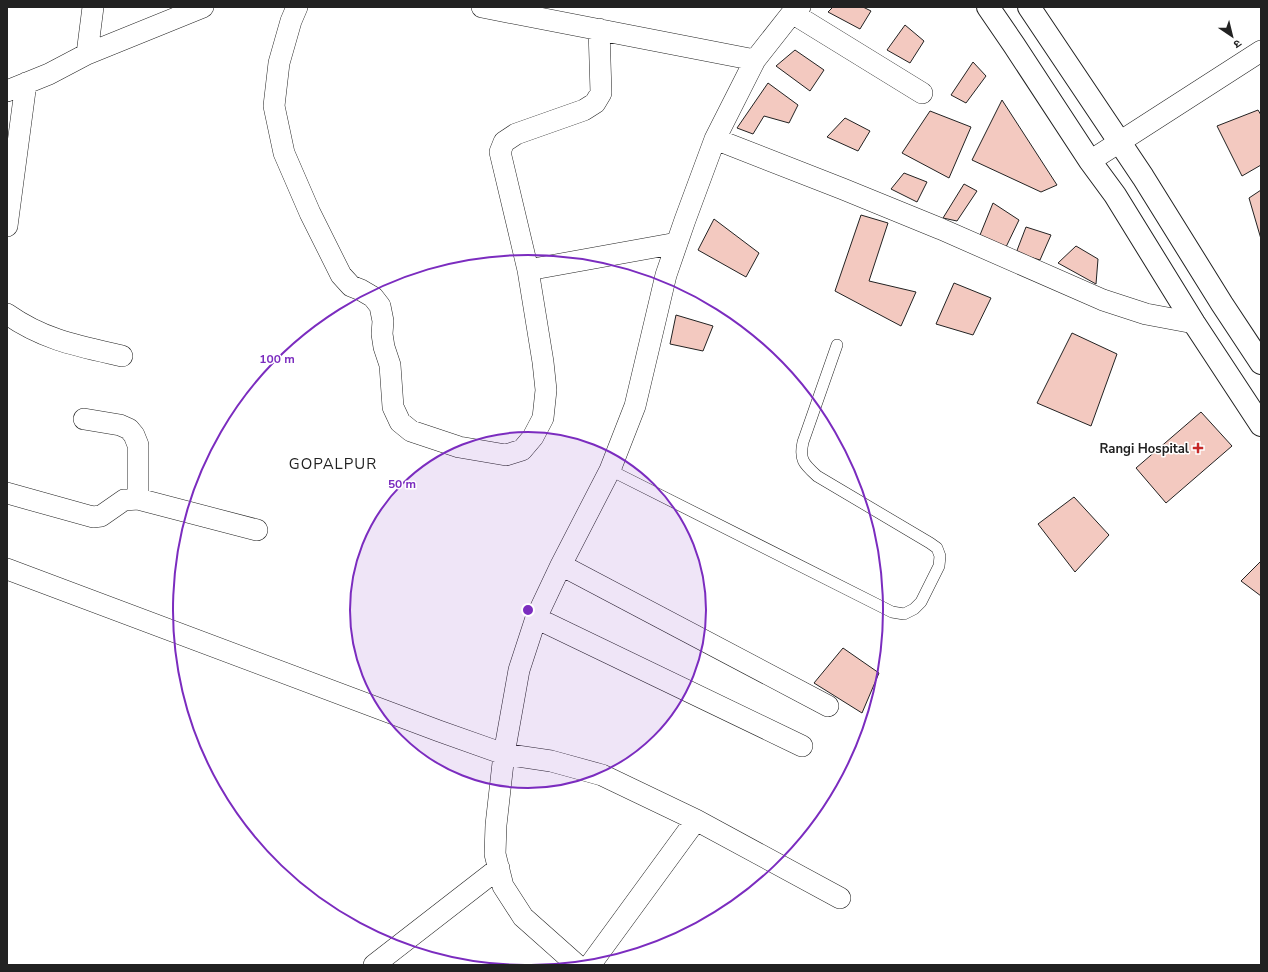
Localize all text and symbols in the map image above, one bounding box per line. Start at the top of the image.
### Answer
north arrow [1212,16,1252,56]
text: उ [1230,36,1244,52]
text: 100 m [259,351,295,367]
place label: Rangi Hospital [1100,440,1190,458]
marker: Rangi Hospital [1192,442,1204,454]
district label: GOPALPUR [289,454,377,474]
text: 50 m [388,476,416,492]
centre of rings [521,603,535,617]

